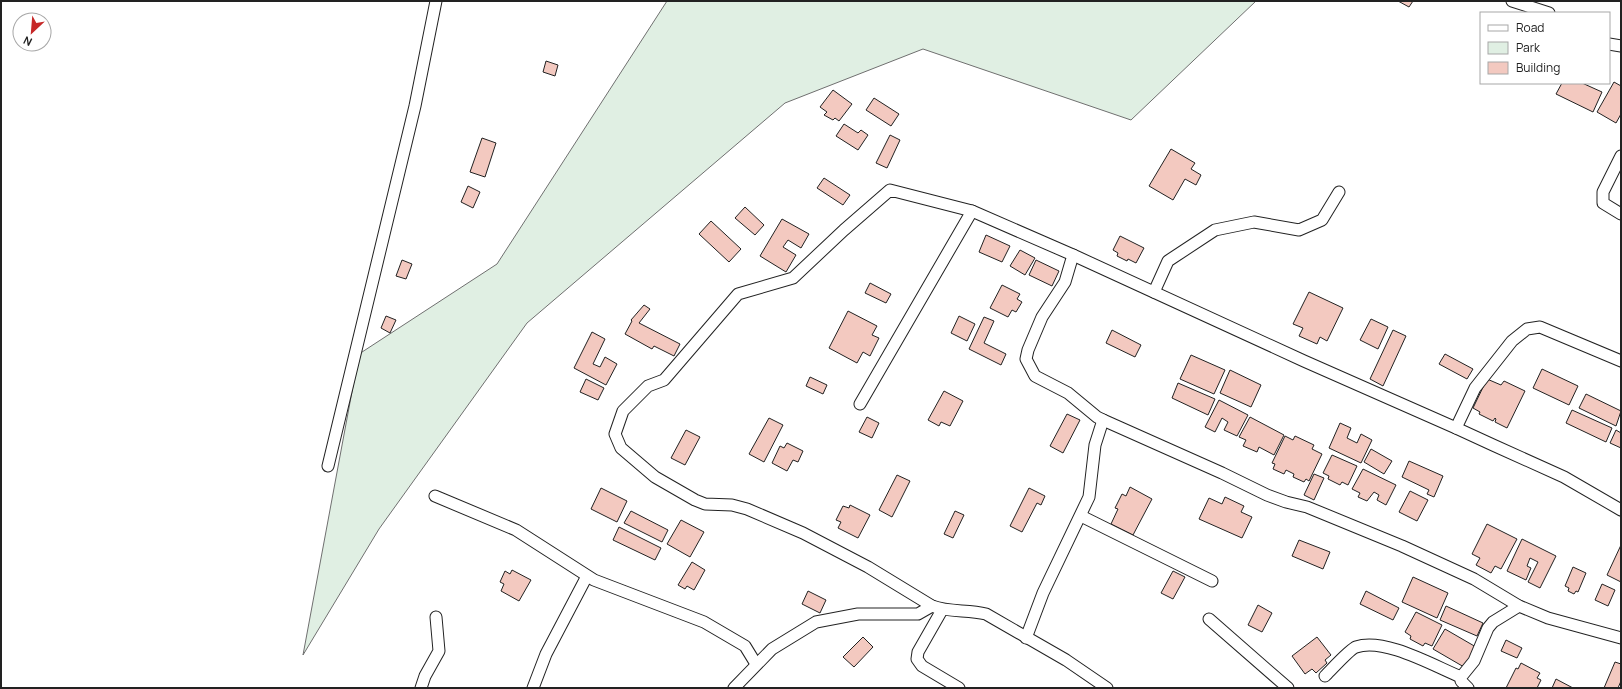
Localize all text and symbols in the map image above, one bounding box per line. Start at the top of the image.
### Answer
north arrow [12,12,52,52]
legend [1480,12,1610,84]
text: Road [1516,19,1544,36]
text: N [20,33,34,50]
text: Park [1516,39,1541,56]
text: Building [1516,59,1560,76]

